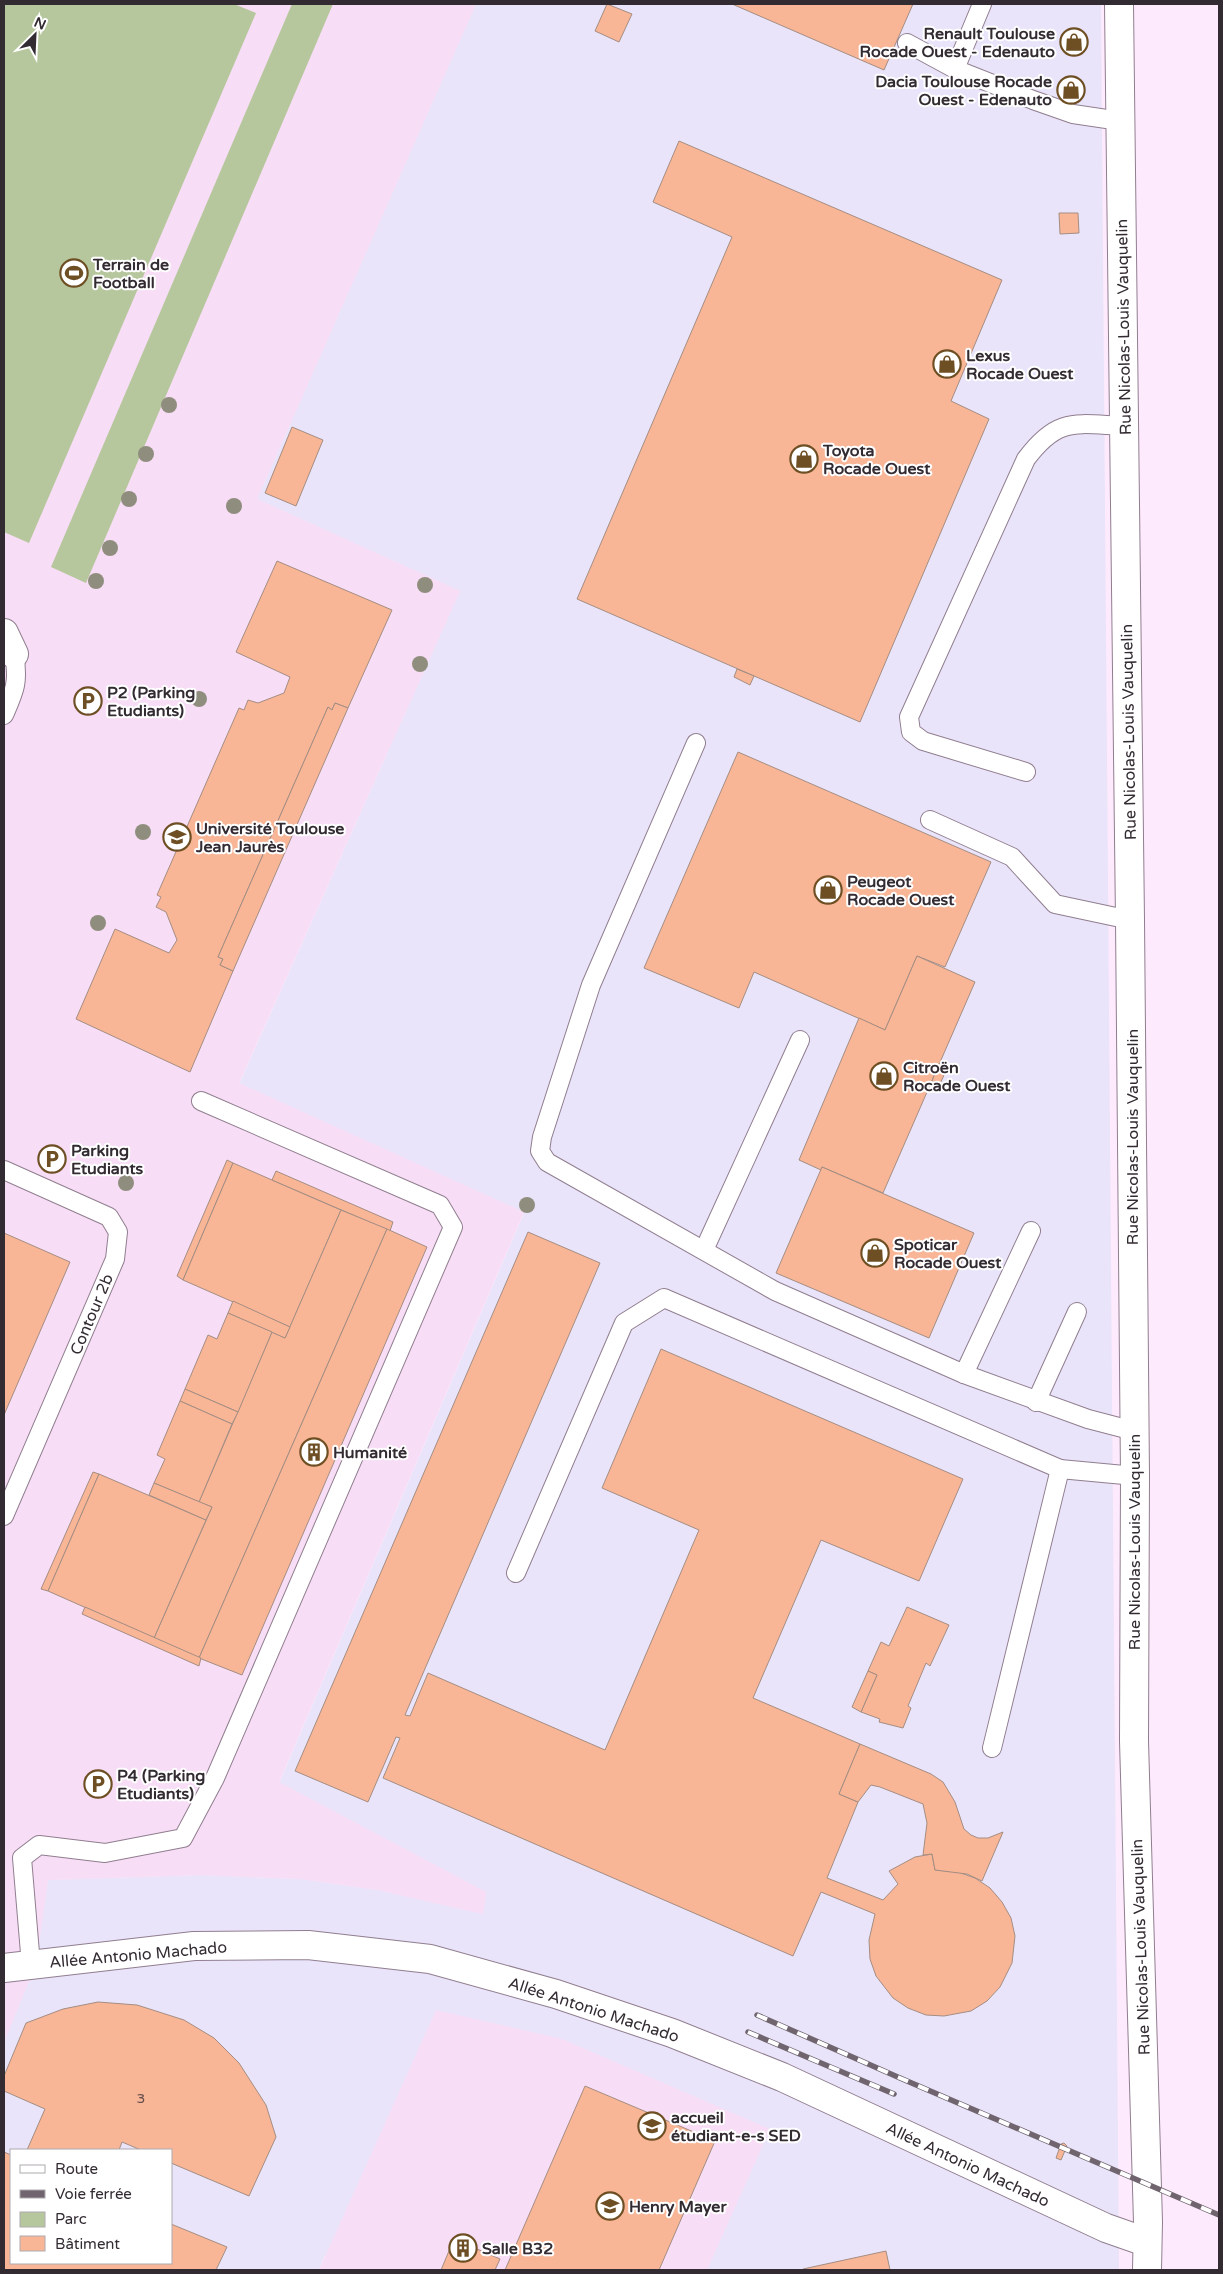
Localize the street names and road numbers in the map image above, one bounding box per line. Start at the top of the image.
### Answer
street label: Rue Nicolas-Louis Vauquelin [1112,219,1136,435]
street label: Rue Nicolas-Louis Vauquelin [1117,624,1141,840]
street label: Rue Nicolas-Louis Vauquelin [1123,1029,1143,1245]
street label: Contour 2b [66,1271,118,1358]
street label: Rue Nicolas-Louis Vauquelin [1125,1434,1145,1650]
street label: Rue Nicolas-Louis Vauquelin [1127,1838,1155,2055]
street label: Allée Antonio Machado [48,1937,228,1973]
street label: Allée Antonio Machado [506,1973,682,2047]
street label: Allée Antonio Machado [883,2118,1053,2212]

